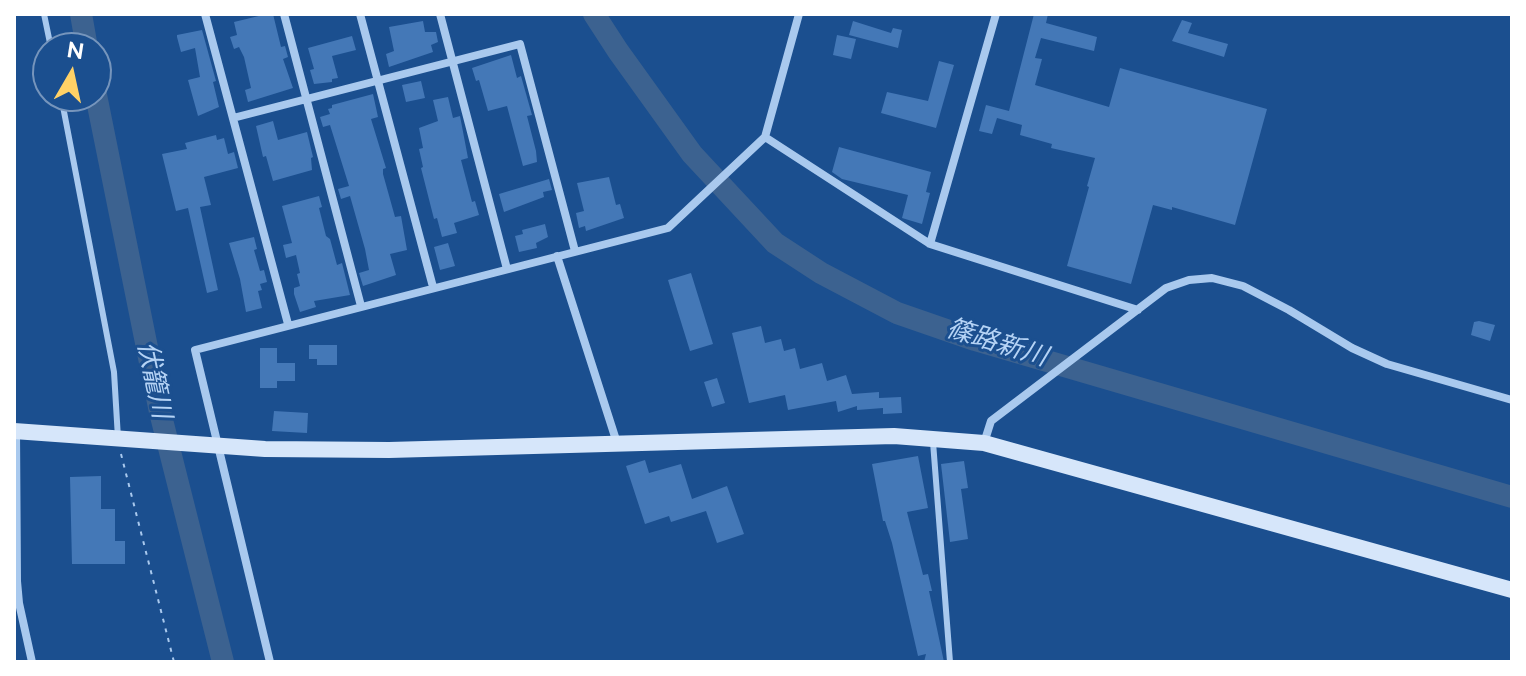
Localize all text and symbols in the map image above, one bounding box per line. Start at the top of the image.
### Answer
north arrow [32,32,112,112]
text: N [65,36,86,64]
water label: 篠路新川 [943,313,1051,373]
water label: 伏籠川 [131,339,177,421]

